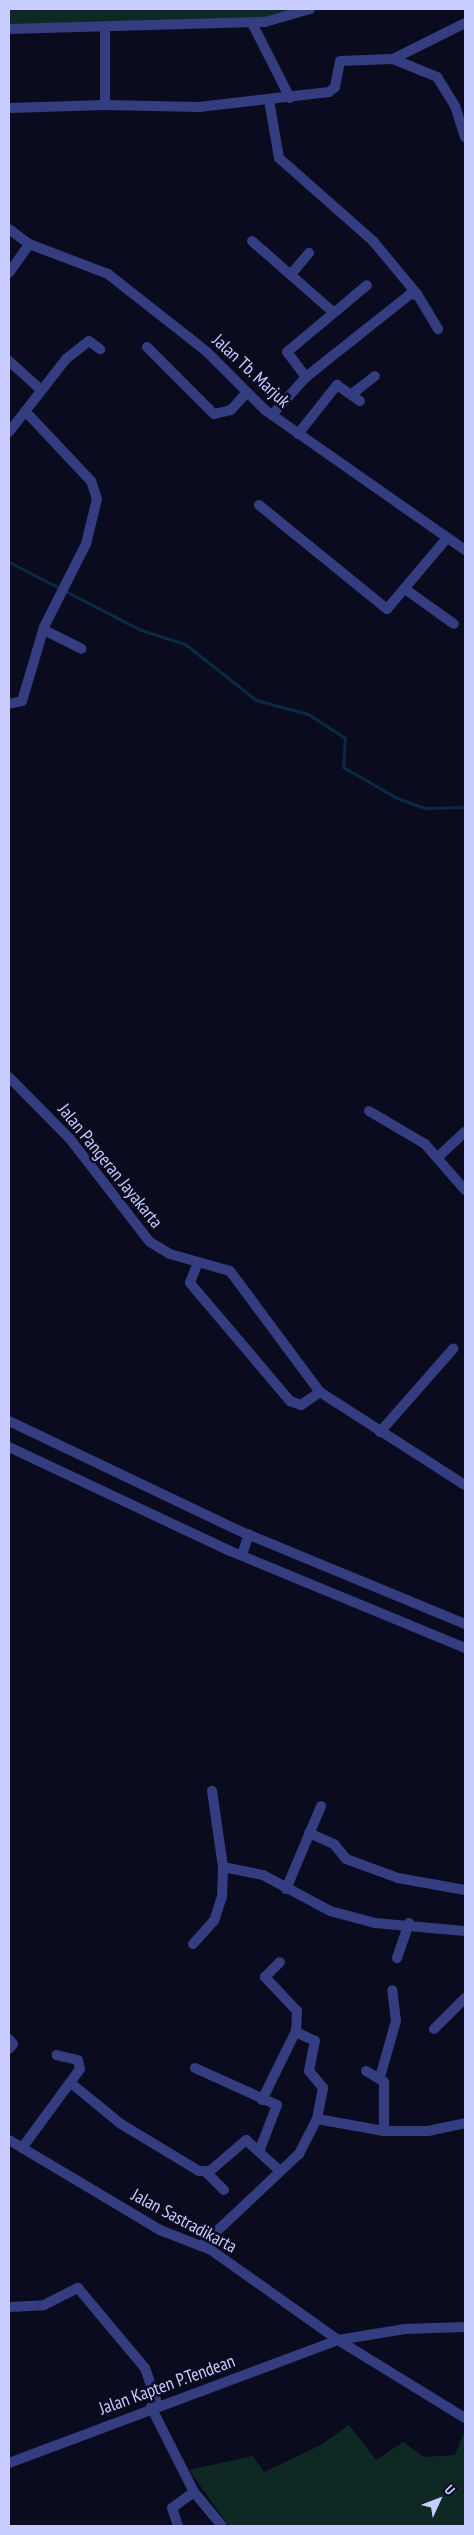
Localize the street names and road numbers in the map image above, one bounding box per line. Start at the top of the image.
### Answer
street label: Jalan Tb. Marjuk [207,329,295,413]
street label: Jalan Pangeran Jayakarta [53,1099,167,1233]
street label: Jalan Sastradikarta [128,2184,240,2258]
street label: Jalan Kapten P.Tendean [96,2350,238,2420]

